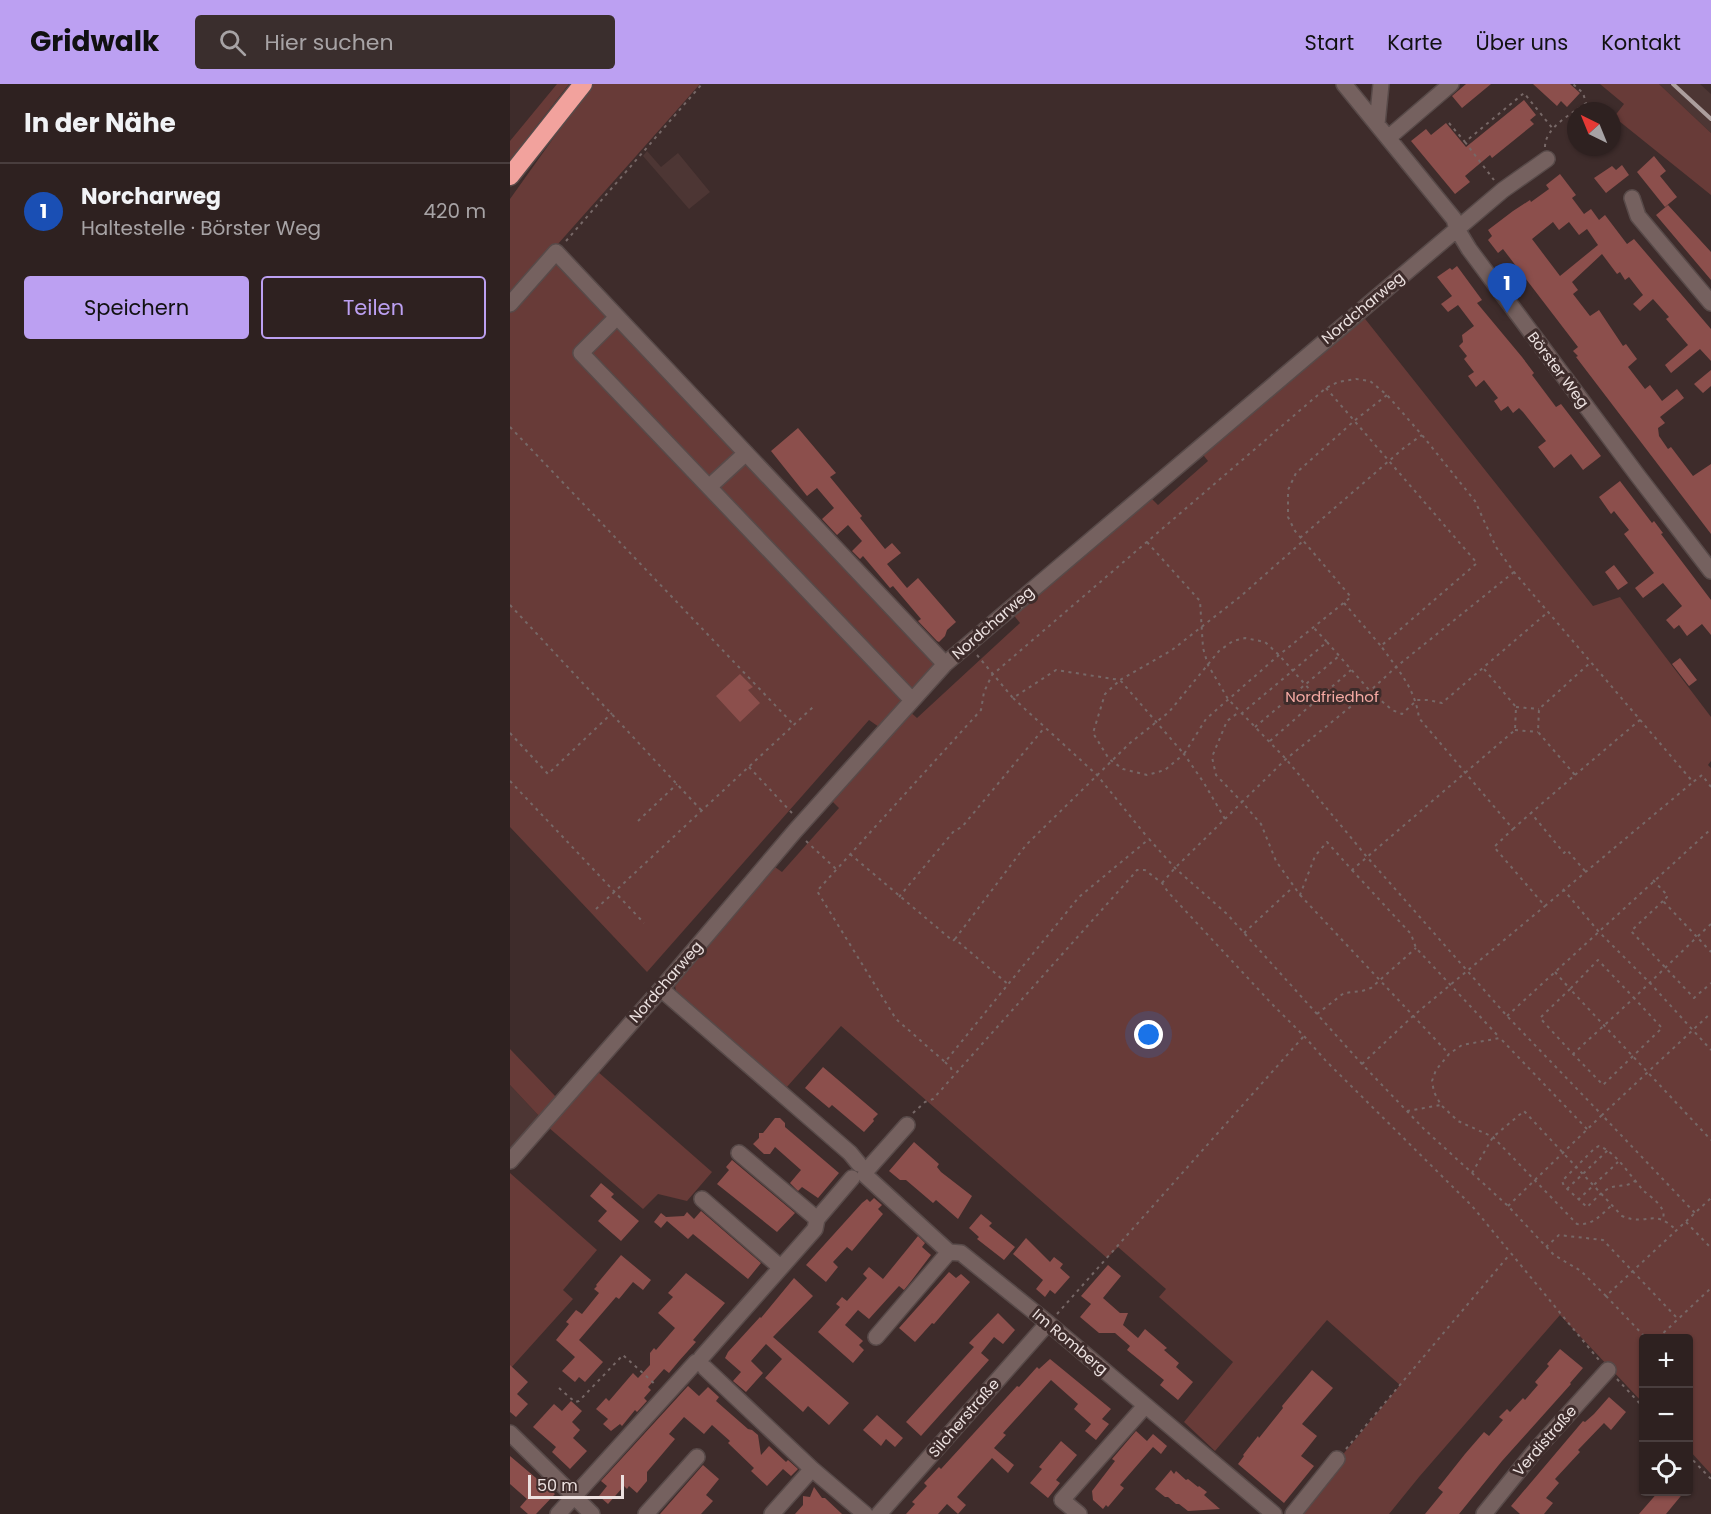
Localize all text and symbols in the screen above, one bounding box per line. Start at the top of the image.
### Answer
search box [195,15,615,69]
text: Gridwalk [30,22,159,61]
icon: search [216,26,249,59]
text: Hier suchen [264,27,394,58]
text: Start [1305,28,1354,57]
text: Karte [1387,28,1443,57]
text: Über uns [1476,28,1568,57]
text: Kontakt [1601,28,1681,57]
north arrow [1567,102,1621,156]
text: In der Nähe [24,105,176,141]
text: Norcharweg [81,181,221,212]
text: 1 [40,197,47,225]
text: 420 m [423,197,486,225]
text: Haltestelle · Börster Weg [81,214,321,242]
pin: 1 [1488,264,1526,313]
street label: Nordcharweg [1317,267,1409,348]
button: Speichern [24,276,249,339]
button: Teilen [261,276,486,339]
street label: Börster Weg [1523,327,1594,412]
street label: Nordcharweg [947,581,1038,664]
park label: Nordfriedhof [1285,686,1379,707]
street label: Nordcharweg [624,936,707,1027]
your location [1134,1020,1163,1049]
street label: Im Romberg [1028,1304,1113,1379]
map controls [1639,1334,1693,1496]
button: + [1639,1334,1693,1388]
street label: Silcherstraße [923,1374,1004,1462]
button: − [1639,1388,1693,1442]
street label: Verdistraße [1508,1401,1581,1481]
button: locate [1639,1442,1693,1496]
scale bar [528,1472,624,1500]
text: 50 m [537,1474,578,1497]

